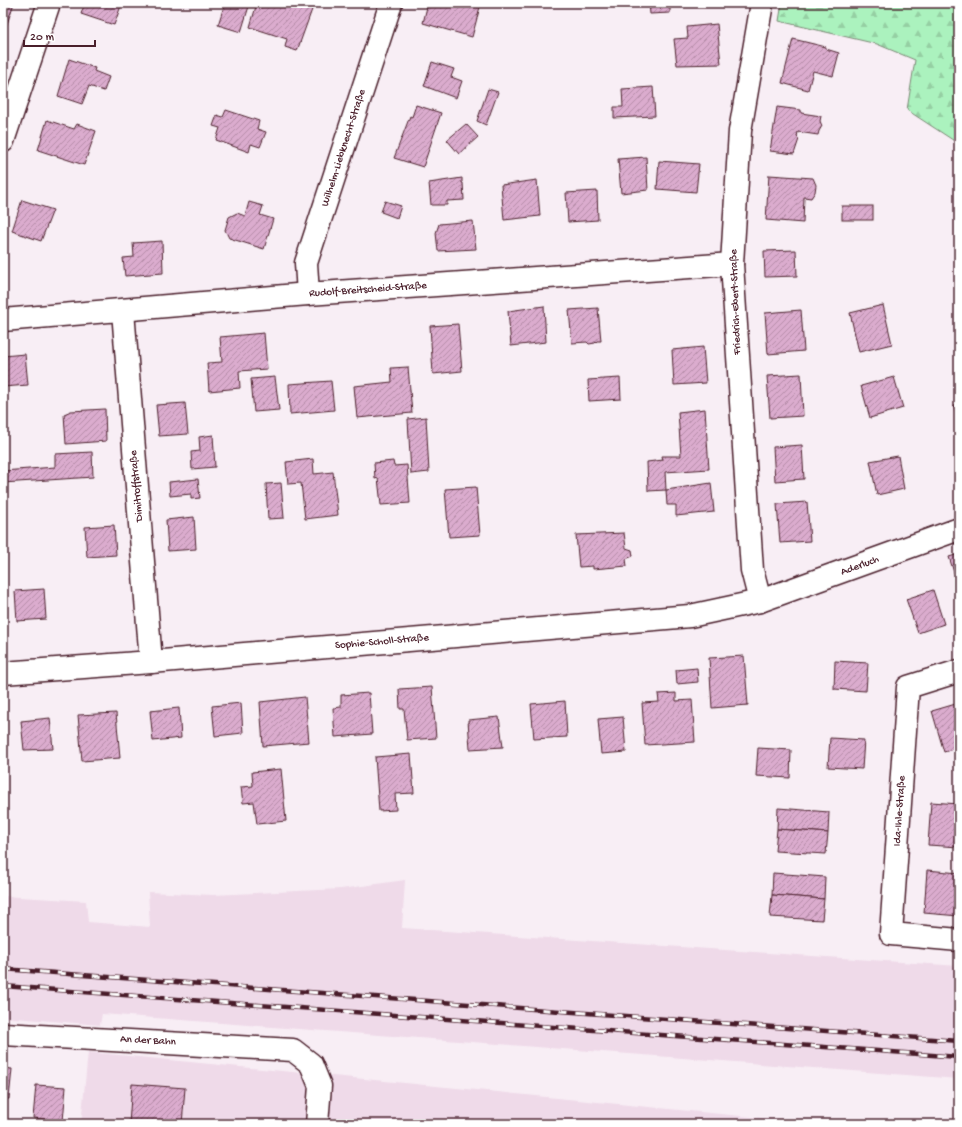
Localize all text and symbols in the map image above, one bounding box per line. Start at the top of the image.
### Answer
scale bar [24,22,95,48]
text: 20 m [30,31,55,45]
street label: Wilhelm-Liebknecht-Straße [319,88,369,208]
street label: Friedrich-Ebert-Straße [728,249,744,356]
street label: Rudolf-Breitscheid-Straße [309,279,428,300]
street label: Dimitroffstraße [127,450,146,523]
street label: Aderluch [839,554,881,578]
street label: Sophie-Scholl-Straße [334,632,430,652]
street label: Ida-Ihle-Straße [892,775,908,847]
street label: An der Bahn [120,1034,177,1048]

